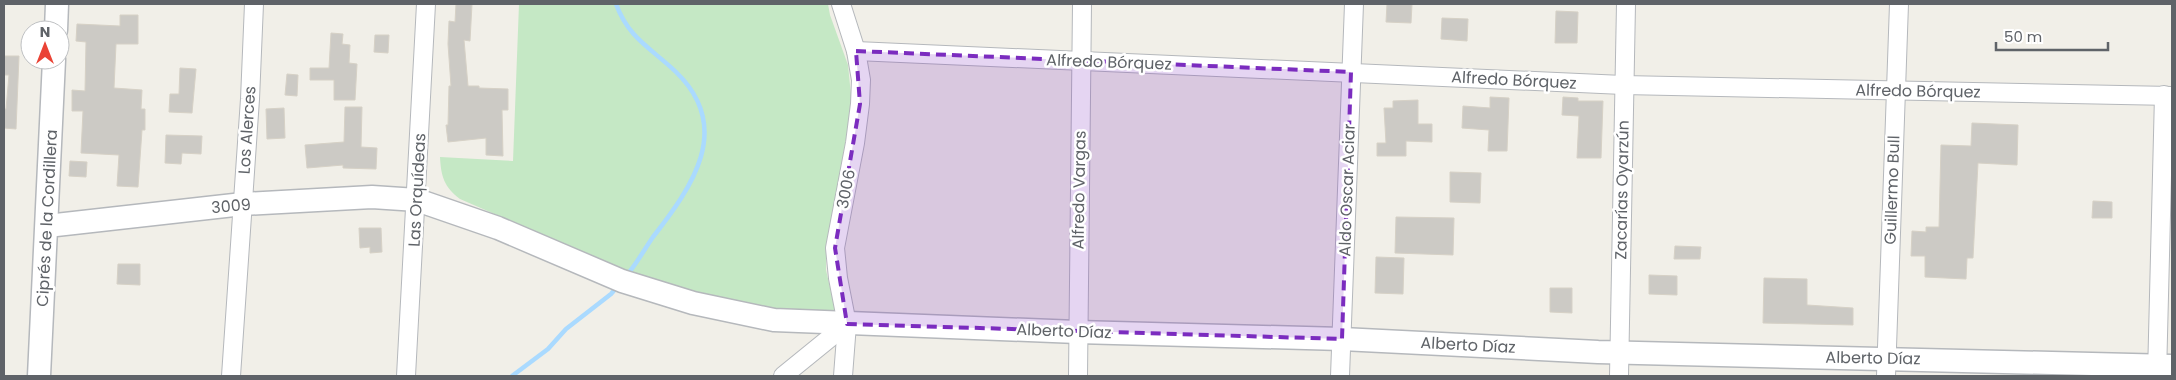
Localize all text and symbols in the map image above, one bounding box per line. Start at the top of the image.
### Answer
north arrow [20,20,70,70]
scale bar [1996,20,2108,52]
text: N [40,22,50,42]
text: 50 m [2004,26,2042,47]
street label: Alfredo Bórquez [1046,48,1172,76]
street label: Alfredo Bórquez [1451,65,1577,95]
street label: Alfredo Bórquez [1855,78,1981,104]
street label: Los Alerces [232,85,262,175]
street label: Zacarías Oyarzún [1609,120,1635,260]
street label: Aldo Oscar Aciar [1333,123,1361,257]
street label: Ciprés de la Cordillera [31,129,63,307]
street label: Alfredo Vargas [1066,130,1092,250]
street label: Las Orquídeas [403,133,431,247]
street label: Guillermo Bull [1879,135,1905,245]
street label: 3006 [831,167,861,211]
street label: 3009 [210,193,252,219]
street label: Alberto Díaz [1016,318,1112,344]
street label: Alberto Díaz [1420,331,1516,359]
street label: Alberto Díaz [1825,346,1921,370]

